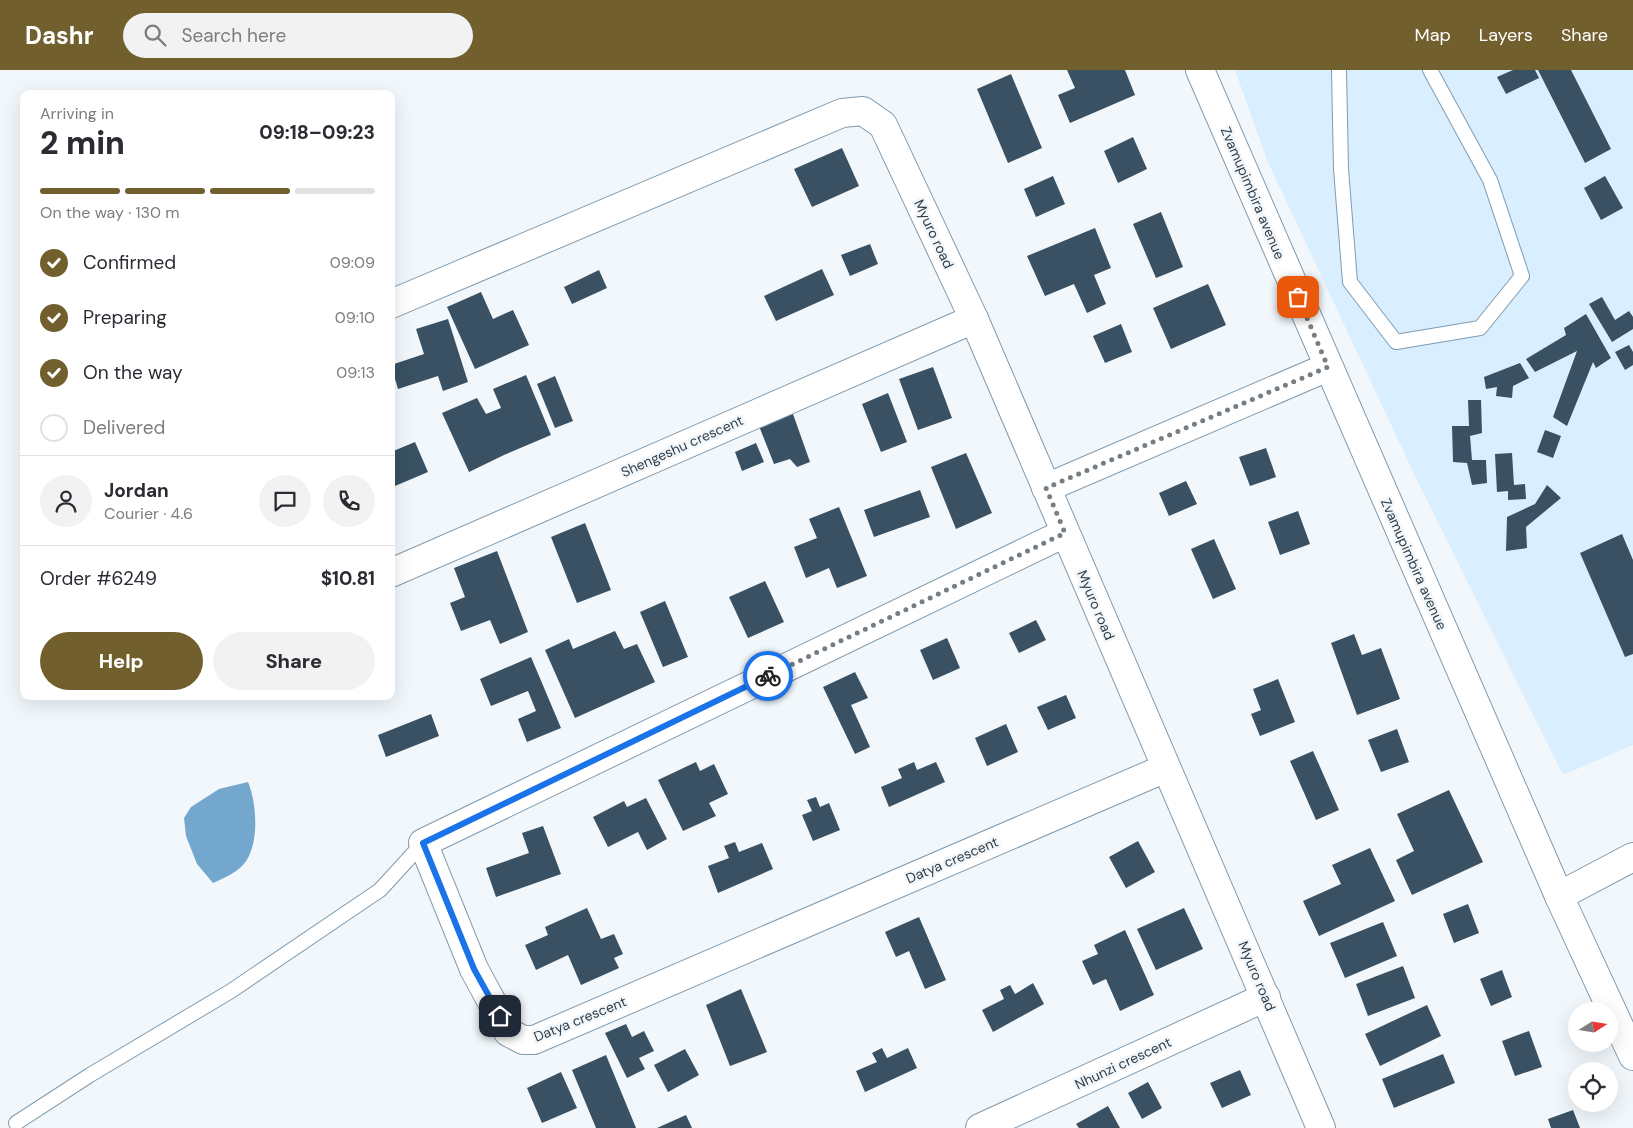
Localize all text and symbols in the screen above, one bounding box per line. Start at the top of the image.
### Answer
search box [123,13,473,58]
text: Dashr [25,20,93,51]
icon: search [141,21,169,49]
text: Search here [181,23,286,48]
text: Map [1415,23,1451,47]
text: Layers [1479,23,1533,47]
text: Share [1561,23,1608,47]
text: Arriving in [40,103,114,124]
text: 09:18–09:23 [259,120,375,145]
text: 2 min [40,122,125,164]
street label: Zvamupimbira avenue [1217,124,1289,262]
street label: Myuro road [910,197,958,271]
text: On the way · 130 m [40,202,180,223]
icon: check [40,249,68,277]
text: Confirmed [83,250,176,275]
text: 09:09 [330,252,375,273]
pin [1277,276,1319,318]
icon: bag [1284,283,1312,311]
icon: check [40,304,68,332]
text: Preparing [83,305,167,330]
text: 09:10 [335,307,375,328]
icon: check [40,359,68,387]
text: On the way [83,360,183,385]
text: 09:13 [336,362,375,383]
street label: Shengeshu crescent [618,411,746,481]
text: Delivered [83,415,165,440]
button: person [40,475,92,527]
button: chat [259,475,311,527]
button: phone [323,475,375,527]
text: Jordan [104,478,169,503]
street label: Zvamupimbira avenue [1377,495,1451,633]
text: Courier · 4.6 [104,503,193,524]
text: Order #6249 [40,566,157,591]
text: $10.81 [321,566,375,591]
street label: Myuro road [1073,567,1119,643]
button: Help [40,632,203,690]
button: Share [213,632,375,690]
courier [743,651,793,701]
icon: bike [754,662,782,690]
street label: Datya crescent [903,832,1001,888]
street label: Myuro road [1234,938,1280,1014]
street label: Datya crescent [531,992,629,1046]
pin [479,995,521,1037]
icon: home [486,1002,514,1030]
north arrow [1568,1002,1618,1052]
map controls [1568,1002,1618,1112]
street label: Nhunzi crescent [1072,1033,1174,1093]
button: locate [1568,1062,1618,1112]

